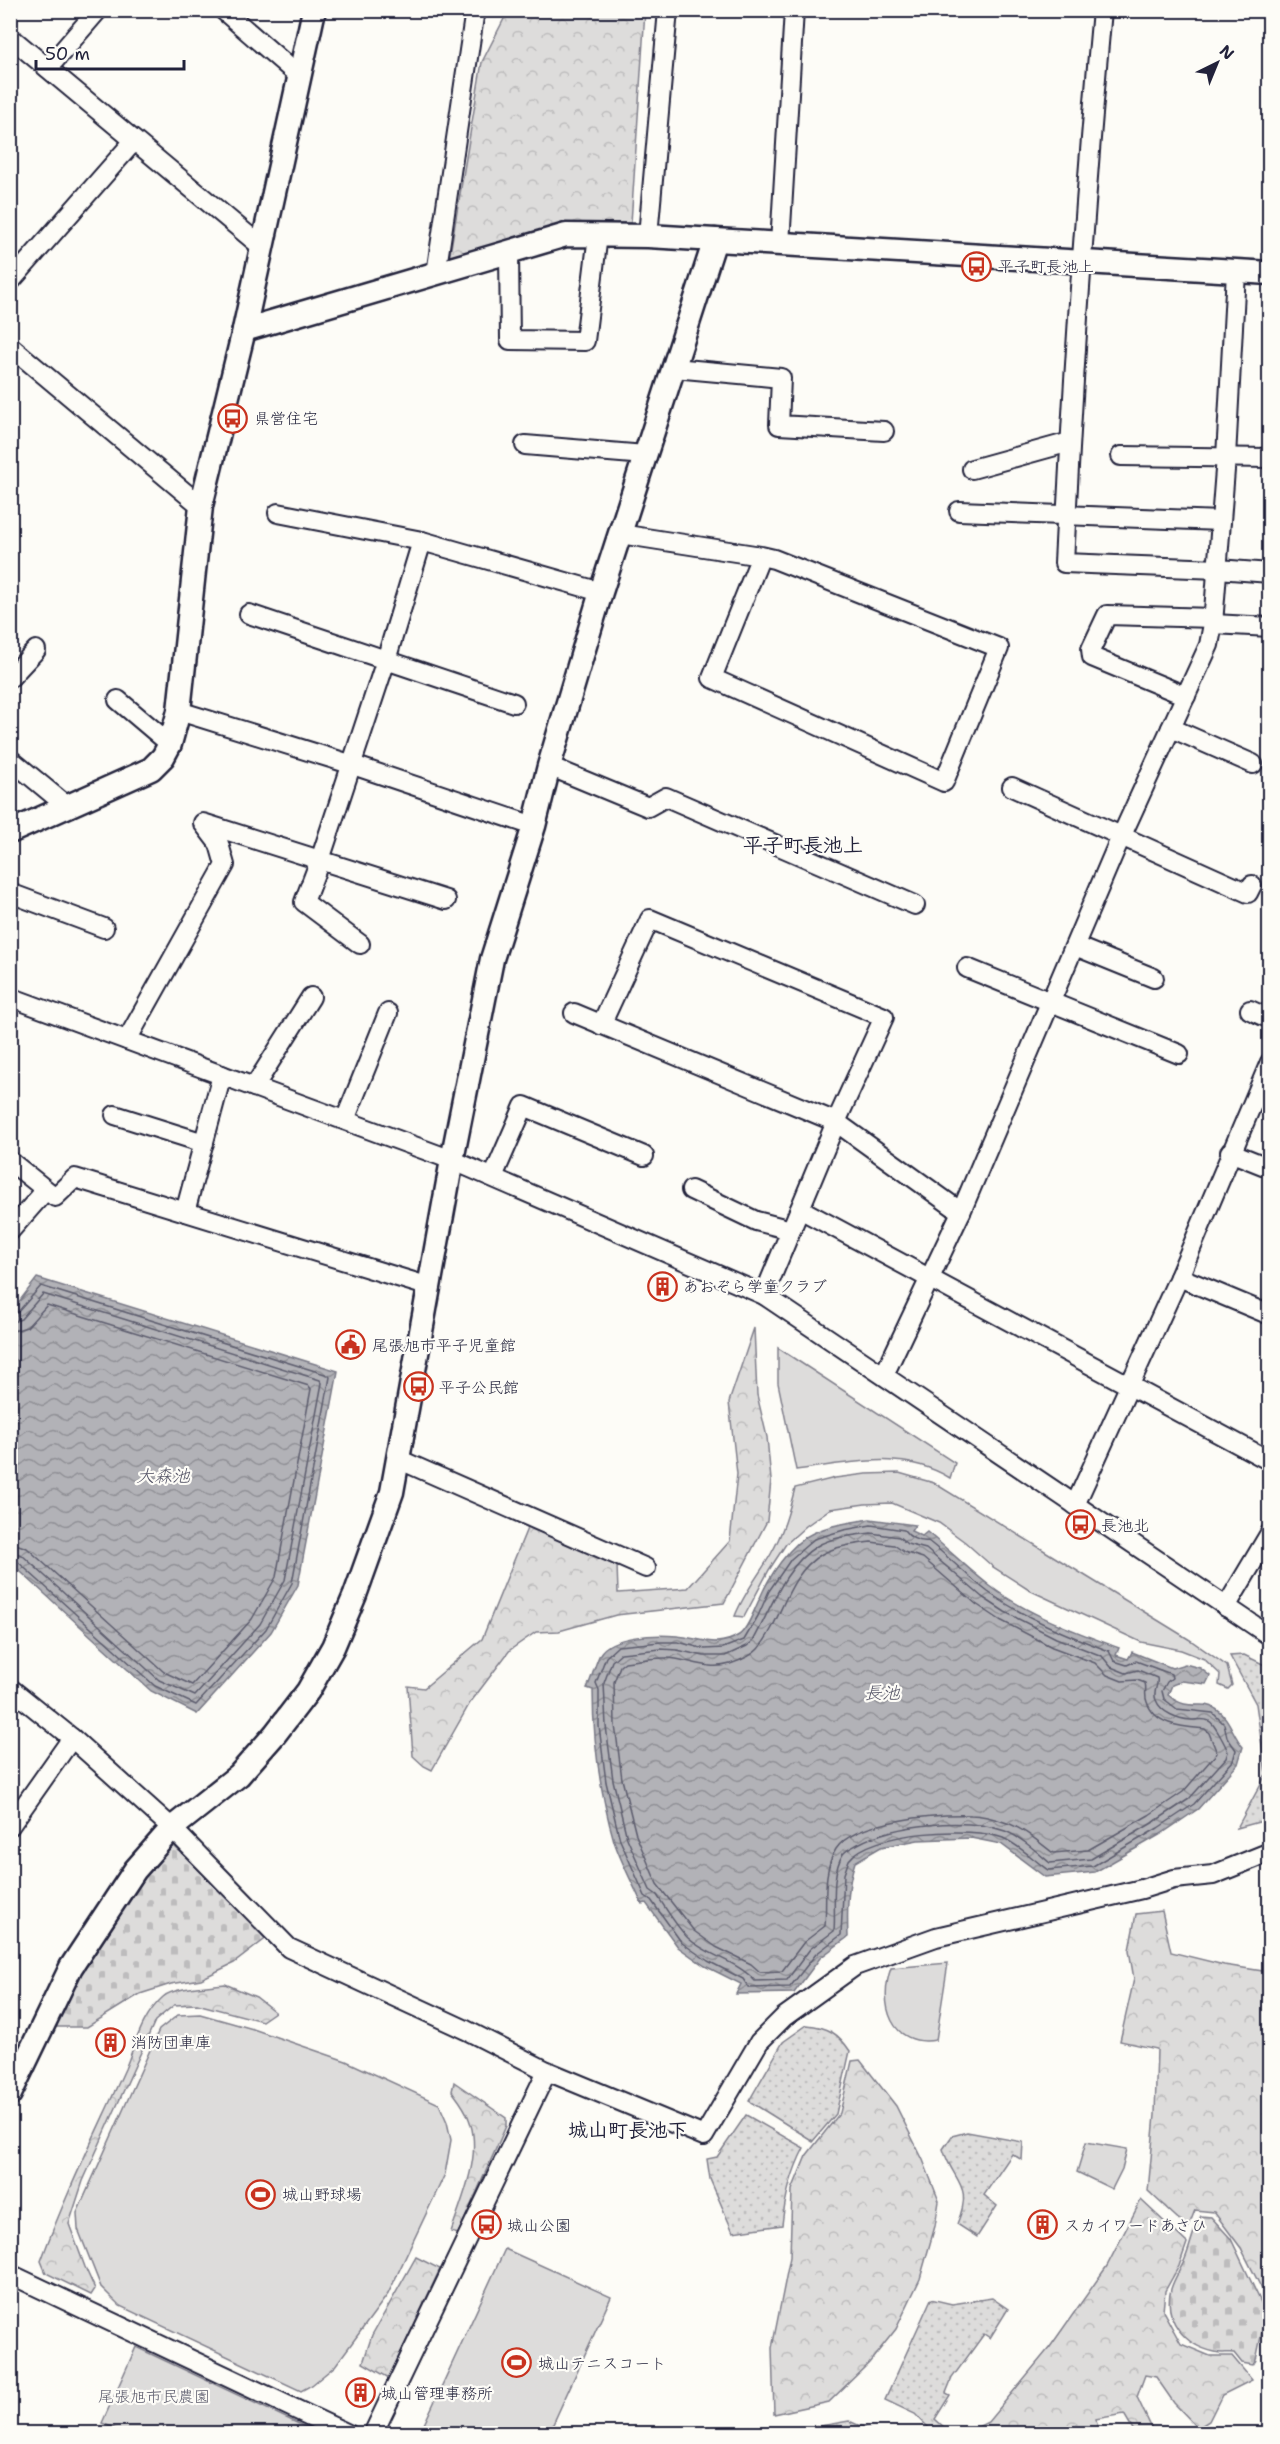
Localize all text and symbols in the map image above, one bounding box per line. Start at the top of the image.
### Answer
scale bar [36,33,184,71]
north arrow [1187,33,1247,93]
text: N [1215,40,1239,64]
text: 50 m [45,42,90,66]
bus stop icon: 平子町長池上 [961,250,993,282]
place label: 平子町長池上 [998,256,1094,277]
bus stop icon: 県営住宅 [217,402,249,434]
place label: 県営住宅 [254,408,318,429]
district label: 平子町長池上 [743,832,863,858]
building icon: あおぞら学童クラブ [646,1270,678,1302]
place label: あおぞら学童クラブ [683,1276,827,1297]
public building icon: 尾張旭市平子児童館 [335,1329,367,1361]
place label: 尾張旭市平子児童館 [372,1335,516,1356]
bus stop icon: 平子公民館 [402,1371,434,1403]
place label: 平子公民館 [439,1377,519,1398]
water label: 大森池 [136,1464,191,1488]
bus stop icon: 長池北 [1064,1509,1096,1541]
place label: 長池北 [1101,1515,1149,1536]
water label: 長池 [864,1681,901,1705]
building icon: 消防団車庫 [94,2026,126,2058]
place label: 消防団車庫 [131,2032,211,2053]
district label: 城山町長池下 [568,2117,688,2143]
sports icon: 城山野球場 [245,2178,277,2210]
place label: 城山野球場 [282,2184,362,2205]
bus stop icon: 城山公園 [470,2209,502,2241]
building icon: スカイワードあさひ [1027,2209,1059,2241]
place label: 城山公園 [507,2215,571,2236]
place label: スカイワードあさひ [1064,2215,1207,2236]
sports icon: 城山テニスコート [501,2347,533,2379]
place label: 城山テニスコート [538,2353,666,2374]
building icon: 城山管理事務所 [344,2377,376,2409]
place label: 城山管理事務所 [381,2383,493,2404]
park label: 尾張旭市民農園 [98,2386,210,2407]

